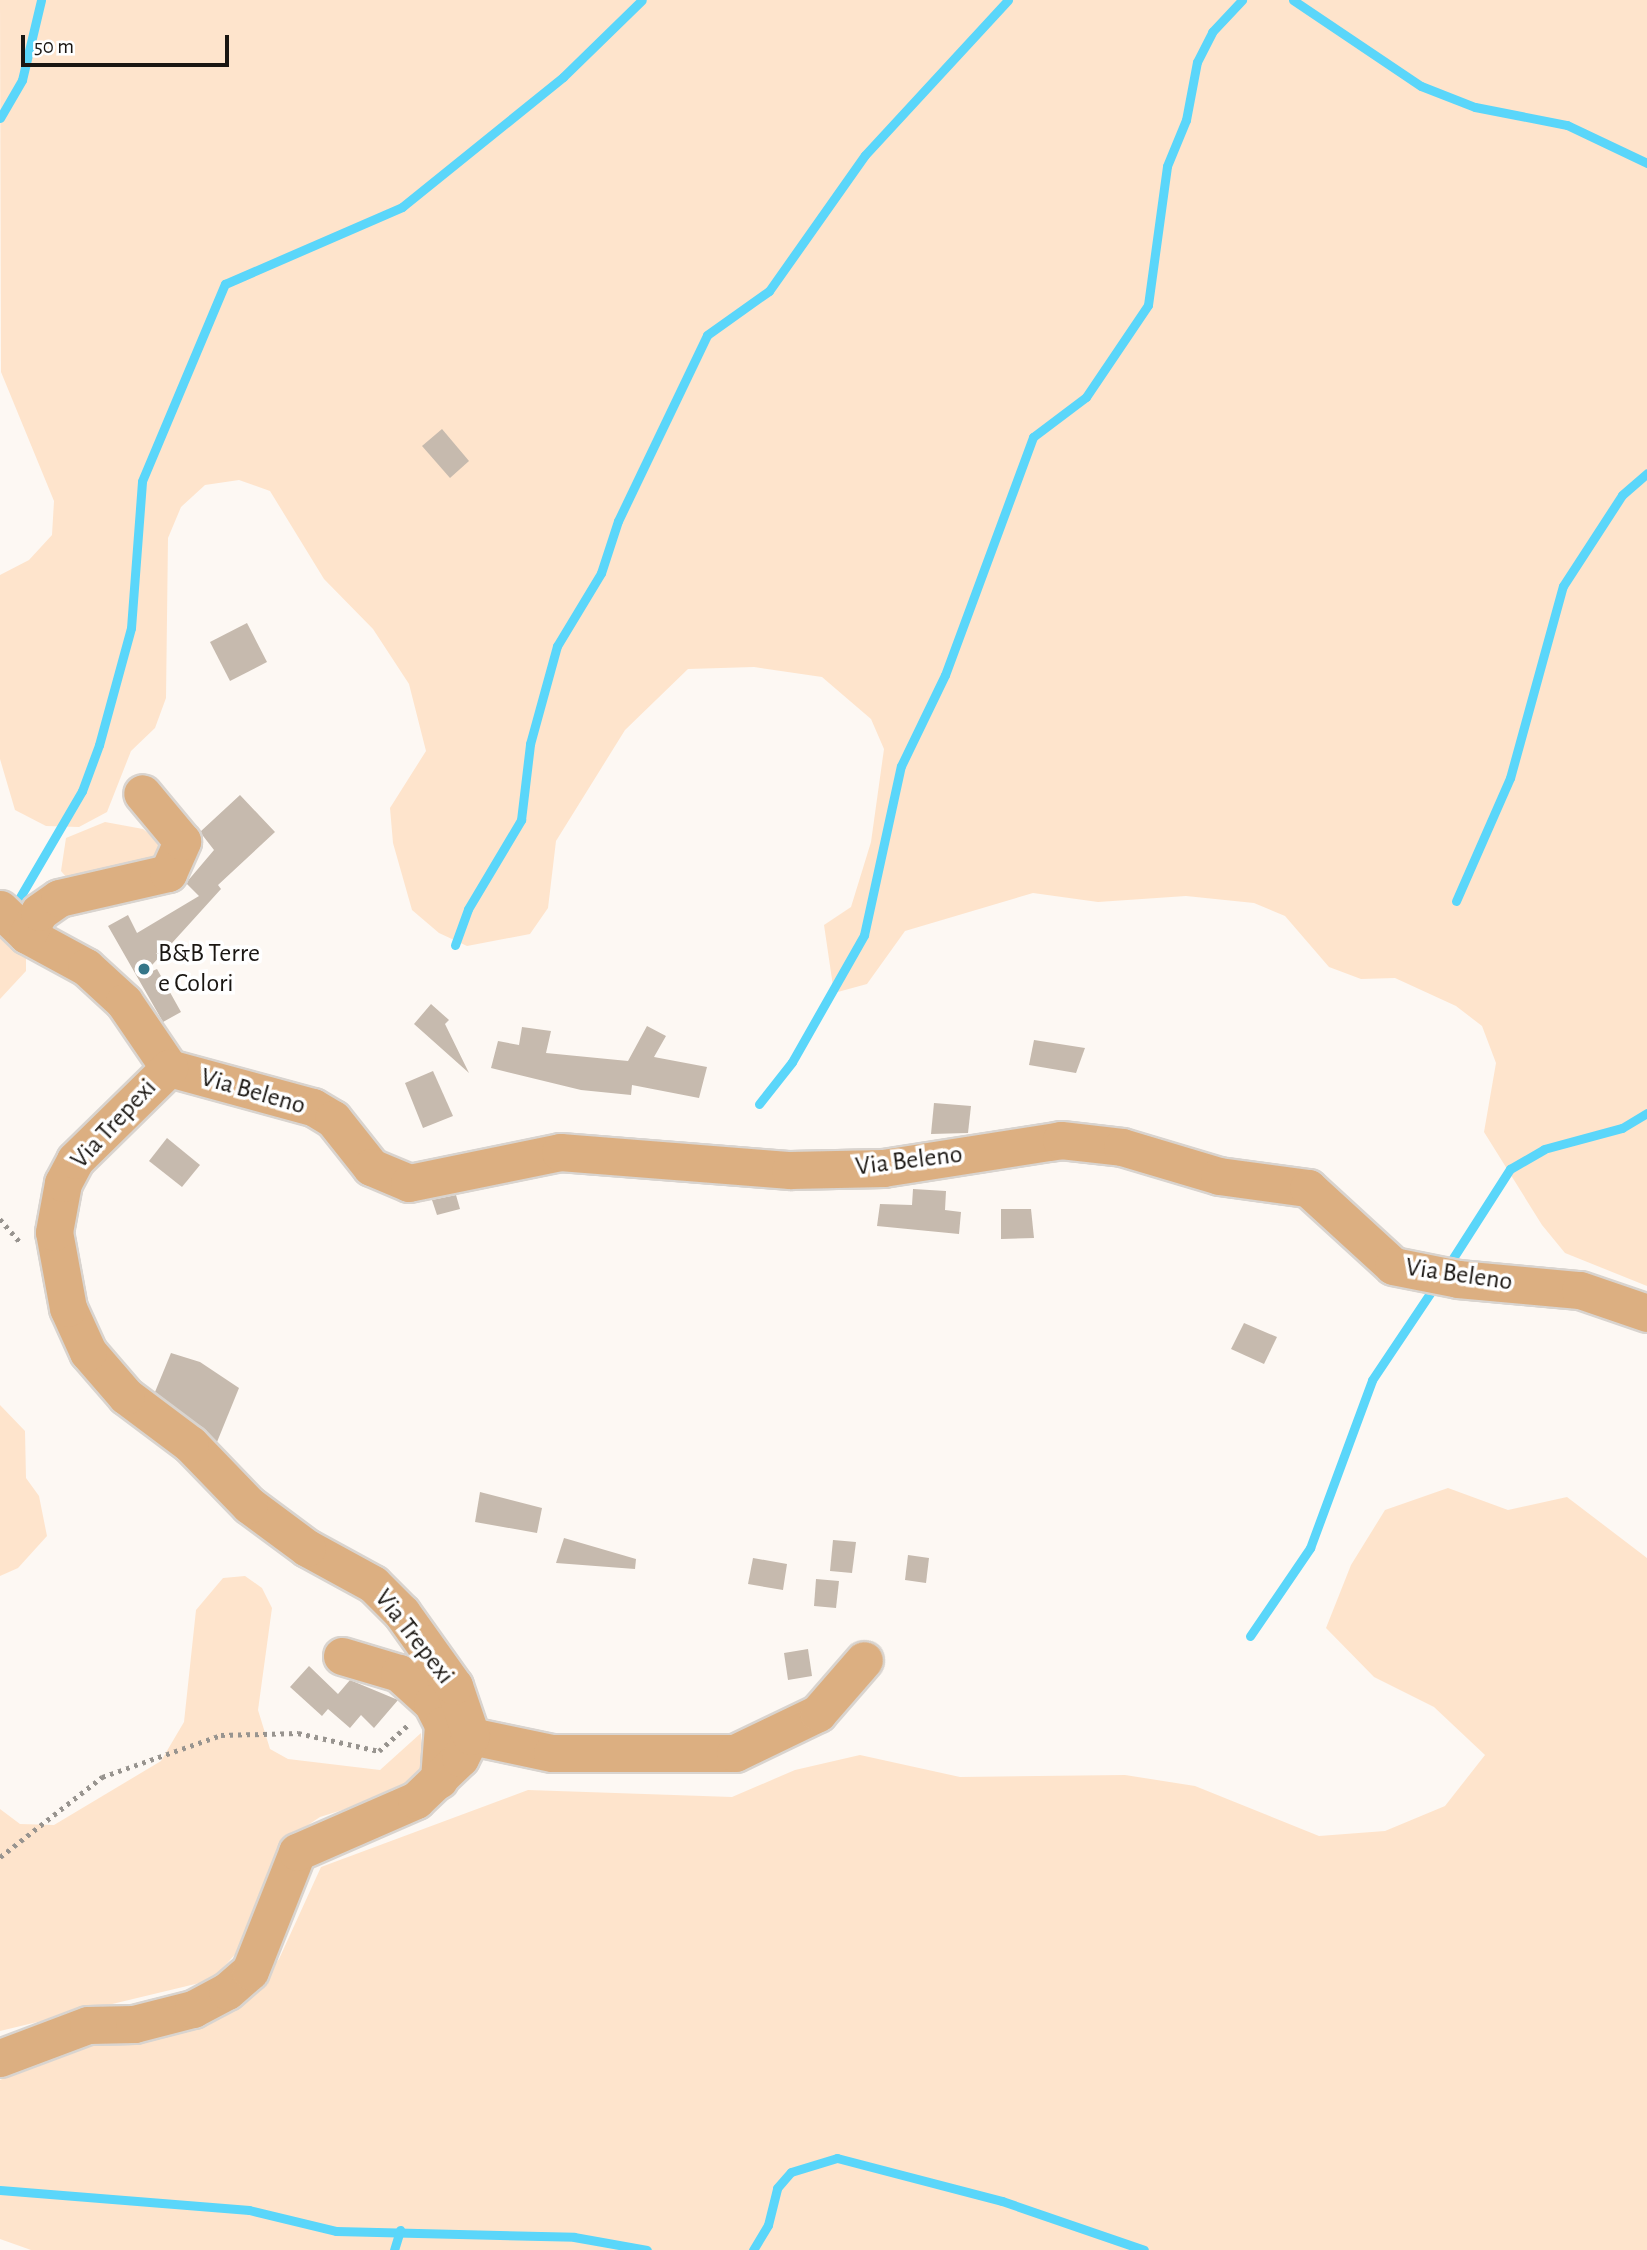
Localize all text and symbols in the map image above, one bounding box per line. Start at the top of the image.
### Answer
scale bar [24,21,233,65]
text: 50 m [34,36,74,57]
place label: B&B Terre e Colori [158,938,260,1000]
marker: B&B Terre e Colori [136,961,152,977]
street label: Via Beleno [197,1062,309,1122]
street label: Via Trepexi [65,1073,163,1175]
street label: Via Beleno [854,1139,964,1183]
street label: Via Beleno [1404,1252,1514,1298]
street label: Via Trepexi [367,1583,461,1691]

